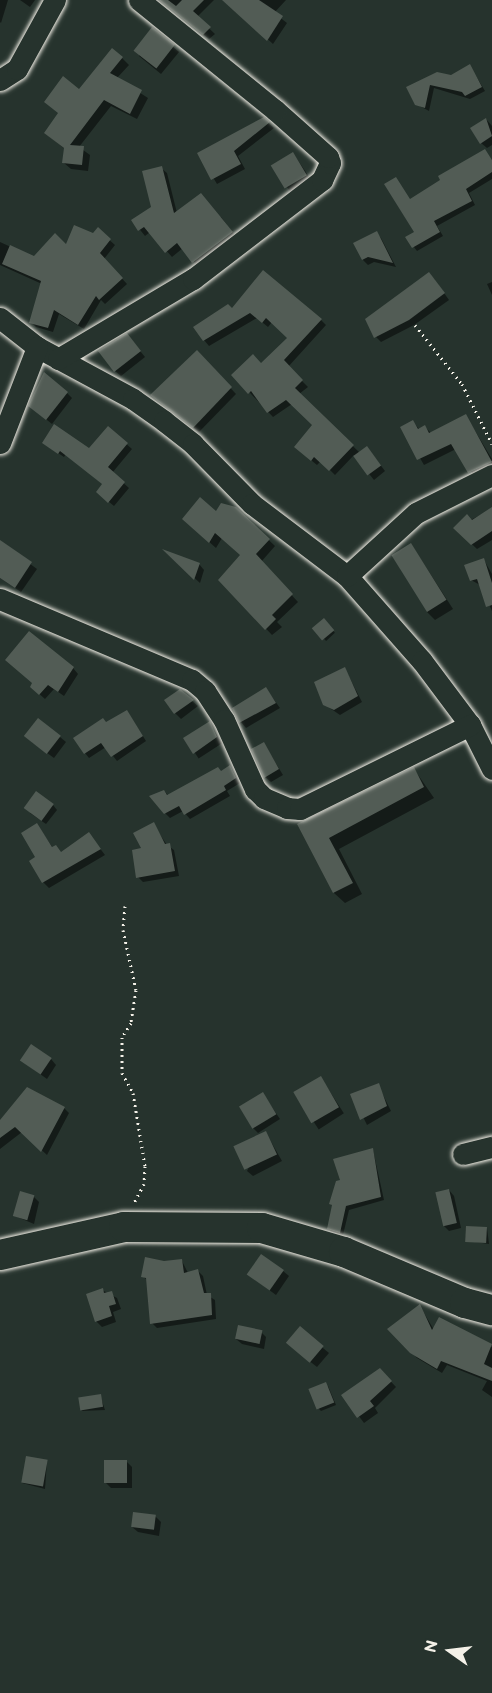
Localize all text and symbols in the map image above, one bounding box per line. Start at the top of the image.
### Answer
north arrow [420,1621,480,1681]
text: N [421,1638,443,1655]

